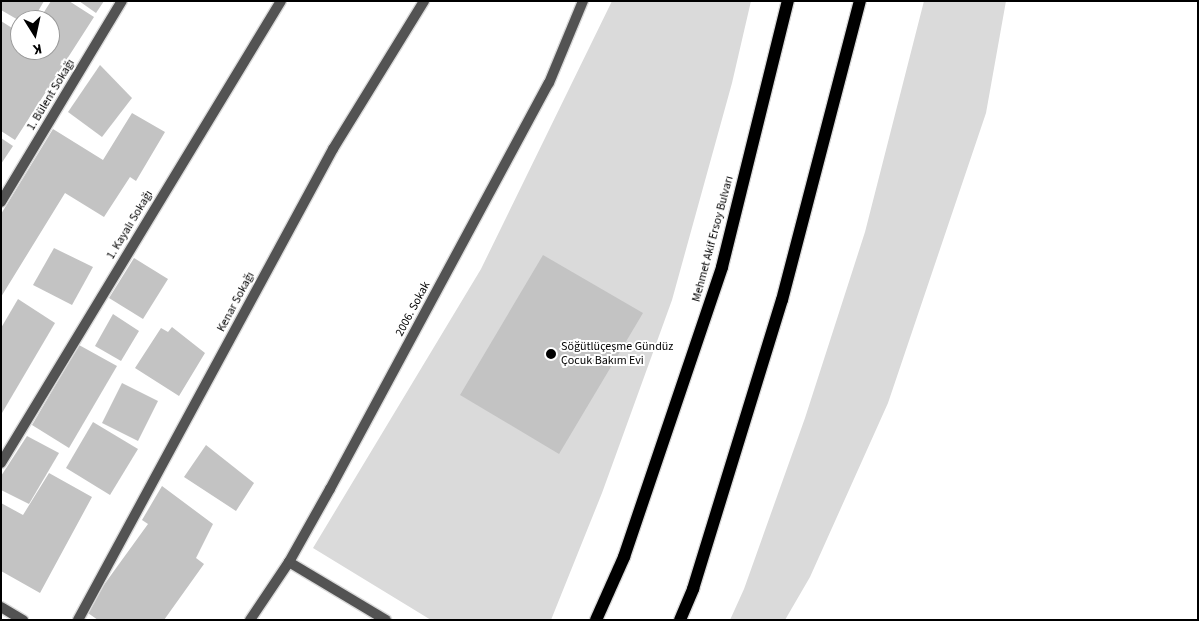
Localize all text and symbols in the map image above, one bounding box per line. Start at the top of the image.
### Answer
north arrow [10,10,60,60]
text: K [31,38,43,59]
street label: 1. Bülent Sokağı [24,57,78,133]
street label: Mehmet Akif Ersoy Bulvarı [689,174,737,304]
street label: 1. Kayalı Sokağı [104,188,156,262]
street label: Kenar Sokağı [214,270,258,334]
street label: 2006. Sokak [393,279,433,339]
place label: Söğütlüçeşme Gündüz Çocuk Bakım Evi [561,340,673,368]
marker: Söğütlüçeşme Gündüz Çocuk Bakım Evi [545,348,557,360]

